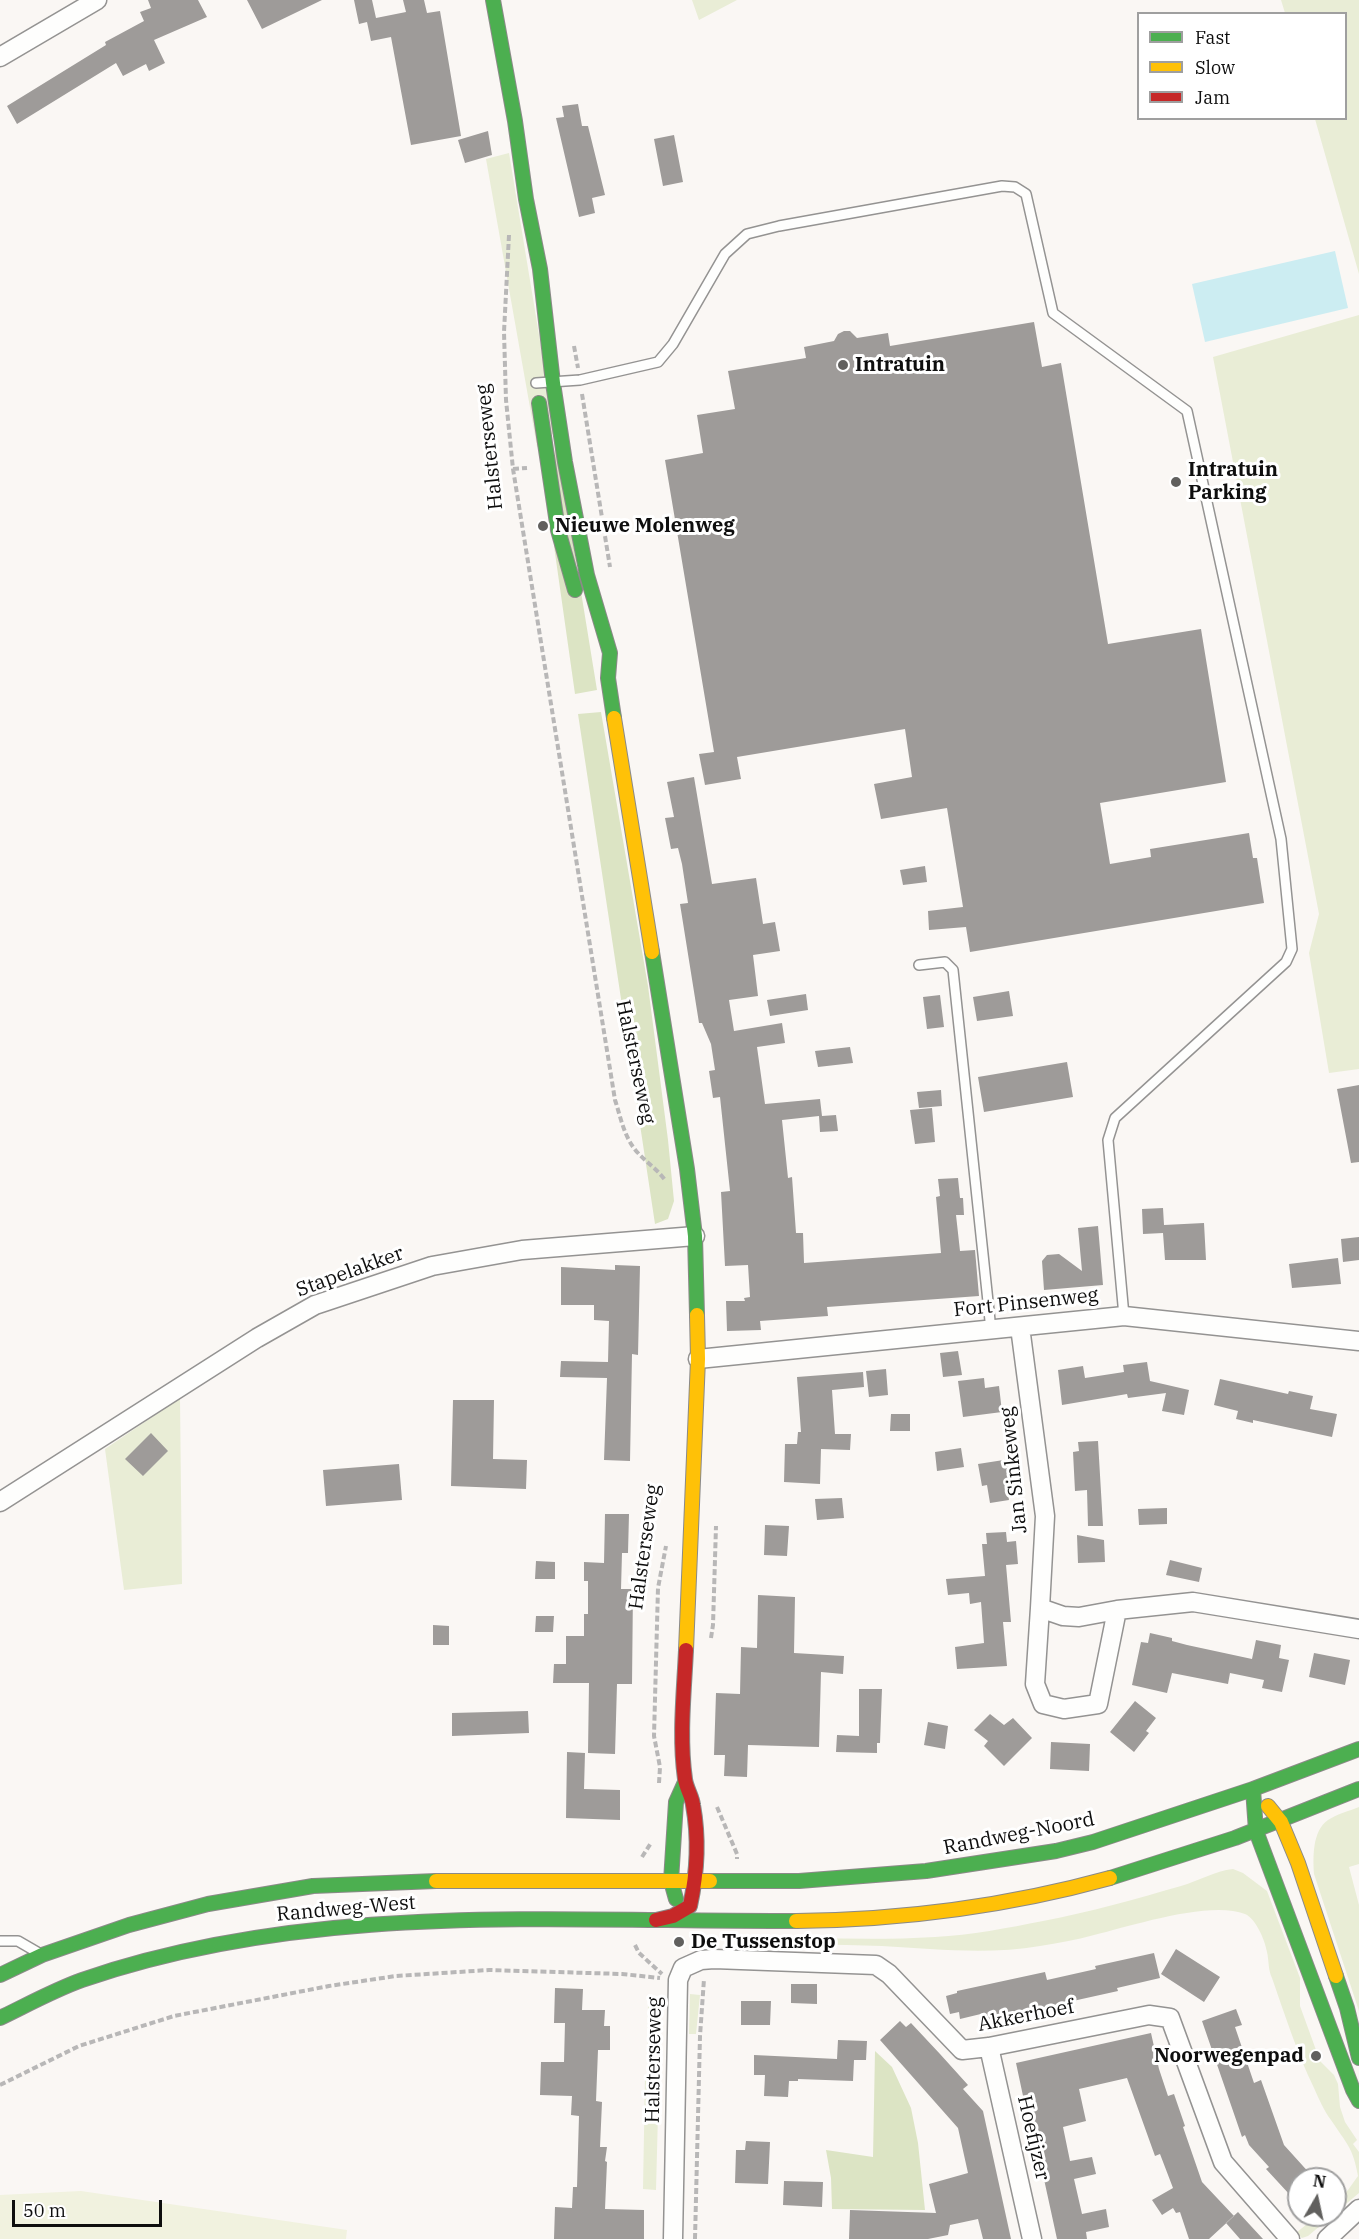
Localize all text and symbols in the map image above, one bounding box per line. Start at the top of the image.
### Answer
legend [1137,12,1347,120]
text: Fast [1195,26,1230,49]
text: Slow [1195,56,1235,79]
text: Jam [1195,86,1230,109]
place label: Intratuin [855,353,945,377]
marker: Intratuin [836,358,850,372]
street label: Halsterseweg [471,383,509,511]
place label: Intratuin Parking [1188,458,1278,505]
marker: Intratuin Parking [1169,475,1183,489]
place label: Nieuwe Molenweg [555,514,735,538]
marker: Nieuwe Molenweg [536,519,550,533]
street label: Halsterseweg [610,998,660,1126]
street label: Stapelakker [293,1241,407,1303]
street label: Fort Pinsenweg [952,1283,1100,1323]
street label: Jan Sinkeweg [995,1405,1033,1535]
street label: Halsterseweg [624,1483,666,1611]
street label: Randweg-Noord [941,1808,1097,1860]
street label: Randweg-West [275,1891,417,1927]
place label: De Tussenstop [691,1930,836,1954]
marker: De Tussenstop [672,1935,686,1949]
street label: Akkerhoef [976,1995,1076,2037]
street label: Halsterseweg [641,1997,667,2123]
place label: Noorwegenpad [1154,2044,1304,2068]
marker: Noorwegenpad [1309,2049,1323,2063]
street label: Hoefijzer [1012,2093,1054,2183]
north arrow [1287,2167,1347,2227]
text: N [1312,2170,1327,2192]
scale bar [15,2188,165,2226]
text: 50 m [23,2199,66,2222]

